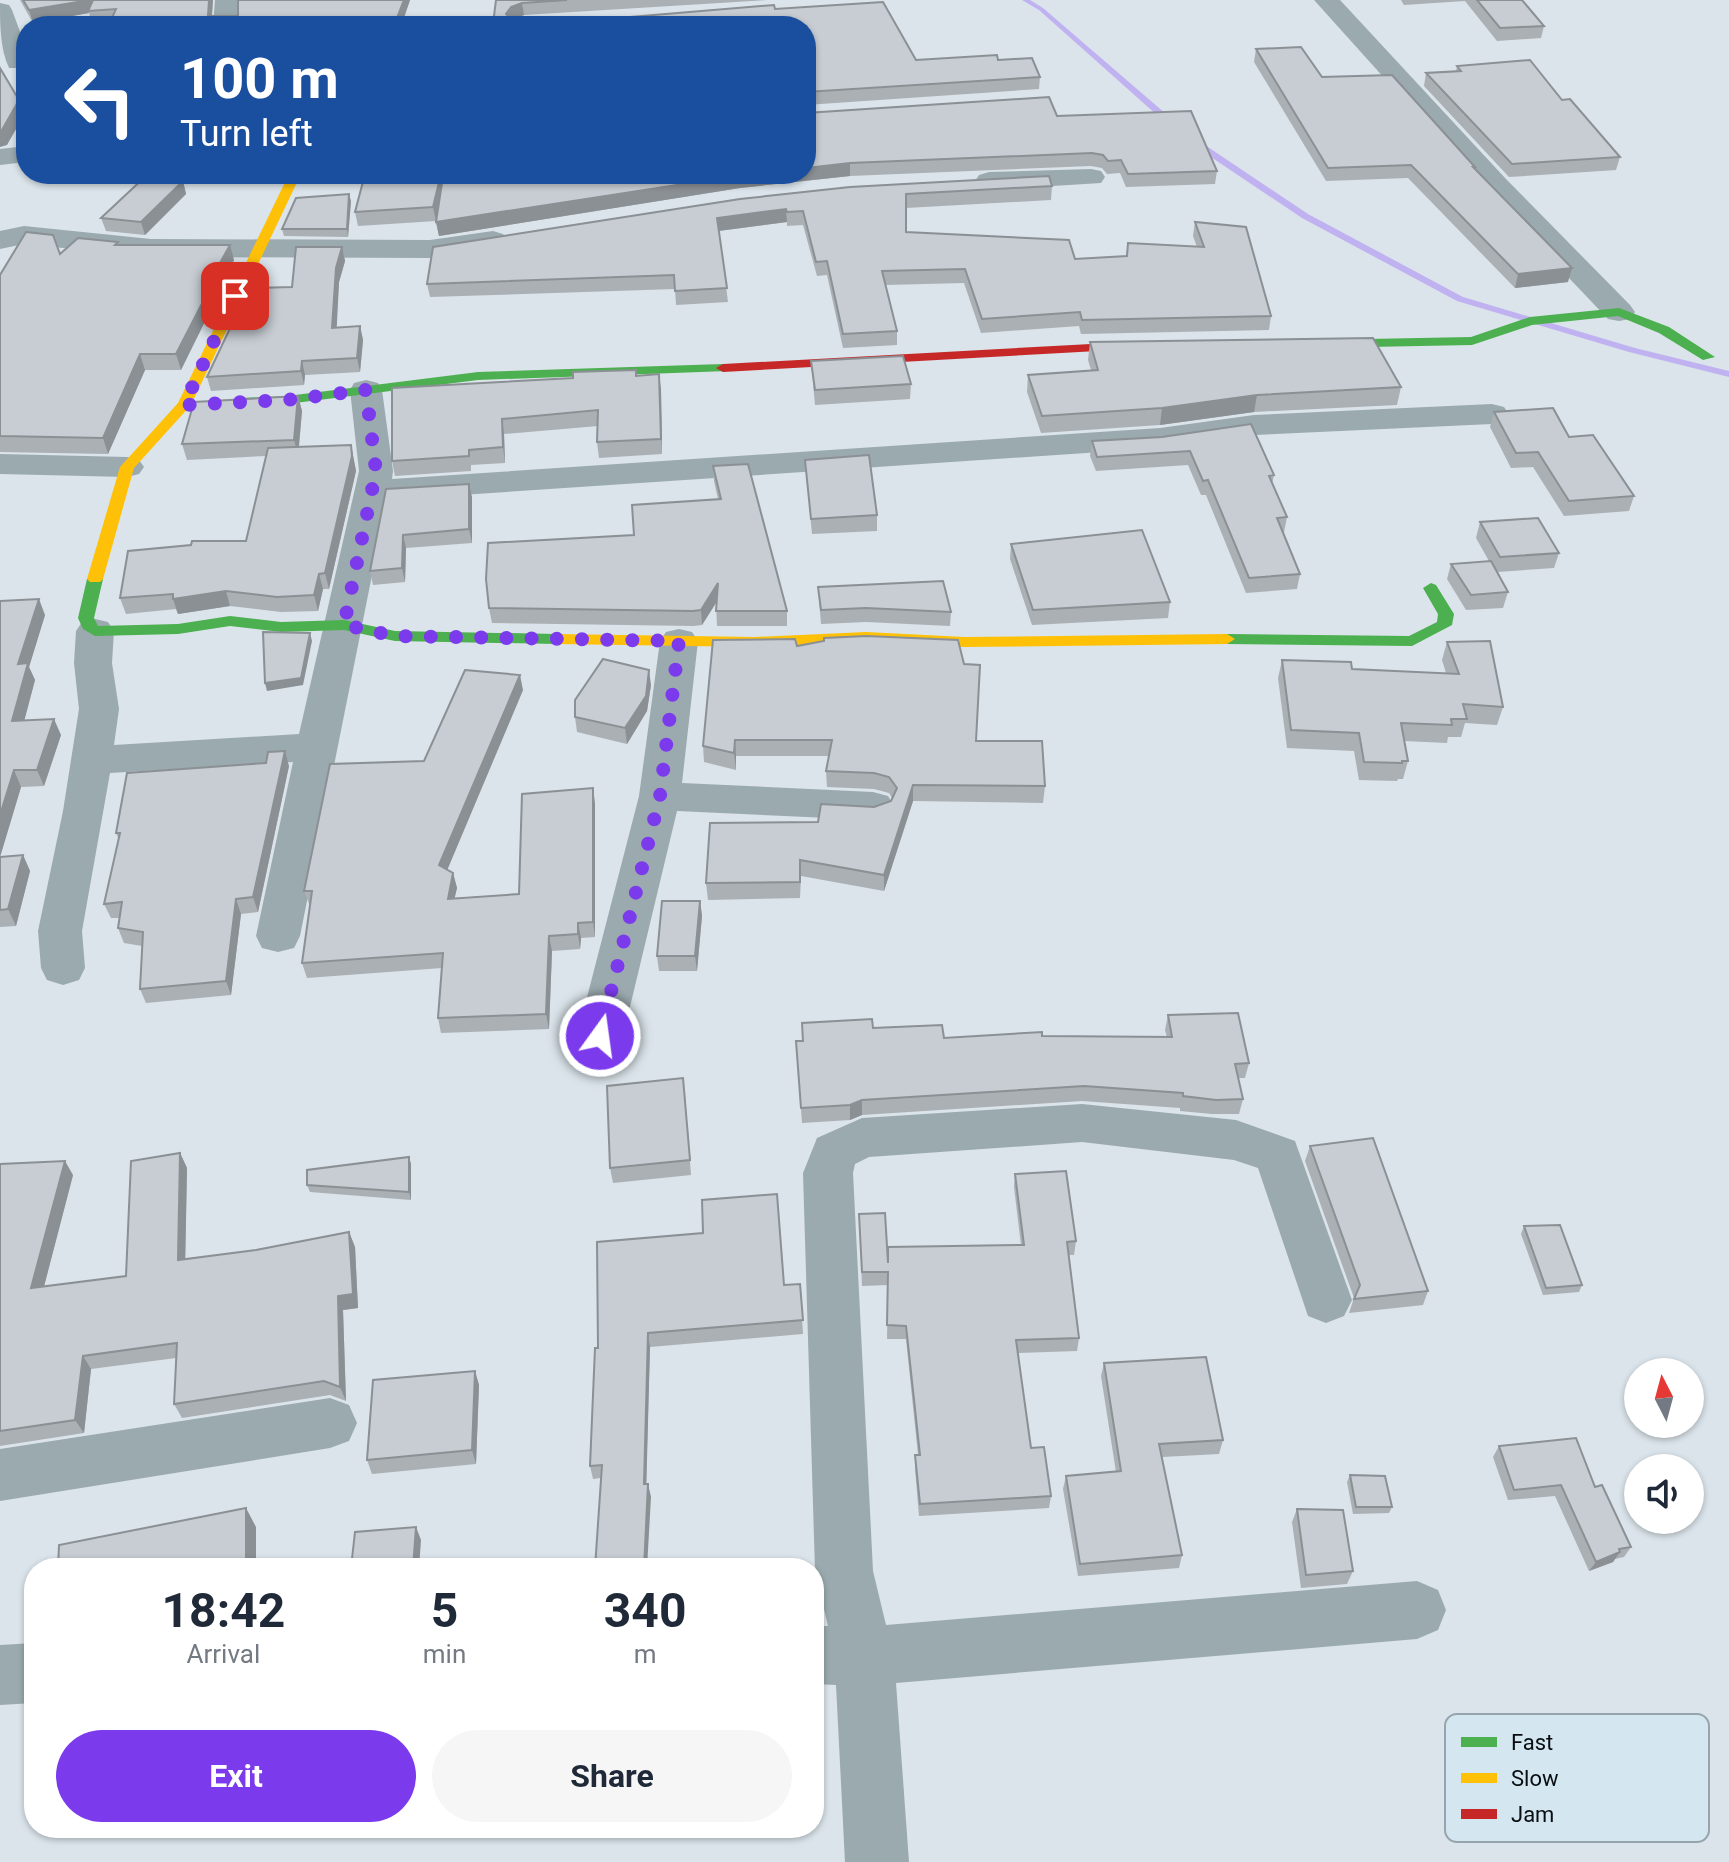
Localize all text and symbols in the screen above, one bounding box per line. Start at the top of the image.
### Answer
text: 100 m [180,46,339,112]
icon: left [48,48,152,152]
text: Turn left [180,113,313,155]
pin [201,262,269,330]
icon: arrive [213,274,257,318]
position arrow [558,994,642,1078]
north arrow [1624,1358,1704,1438]
map controls [1624,1358,1704,1534]
button: sound [1624,1454,1704,1534]
text: 18:42 [162,1582,285,1639]
text: 5 [431,1582,458,1639]
text: 340 [604,1582,686,1639]
text: Arrival [187,1639,260,1669]
text: min [423,1639,466,1669]
text: m [634,1639,657,1669]
legend [1445,1714,1709,1842]
button: Exit [56,1730,416,1822]
button: Share [432,1730,792,1822]
text: Fast [1511,1730,1553,1755]
text: Slow [1511,1766,1559,1791]
text: Jam [1511,1802,1554,1827]

